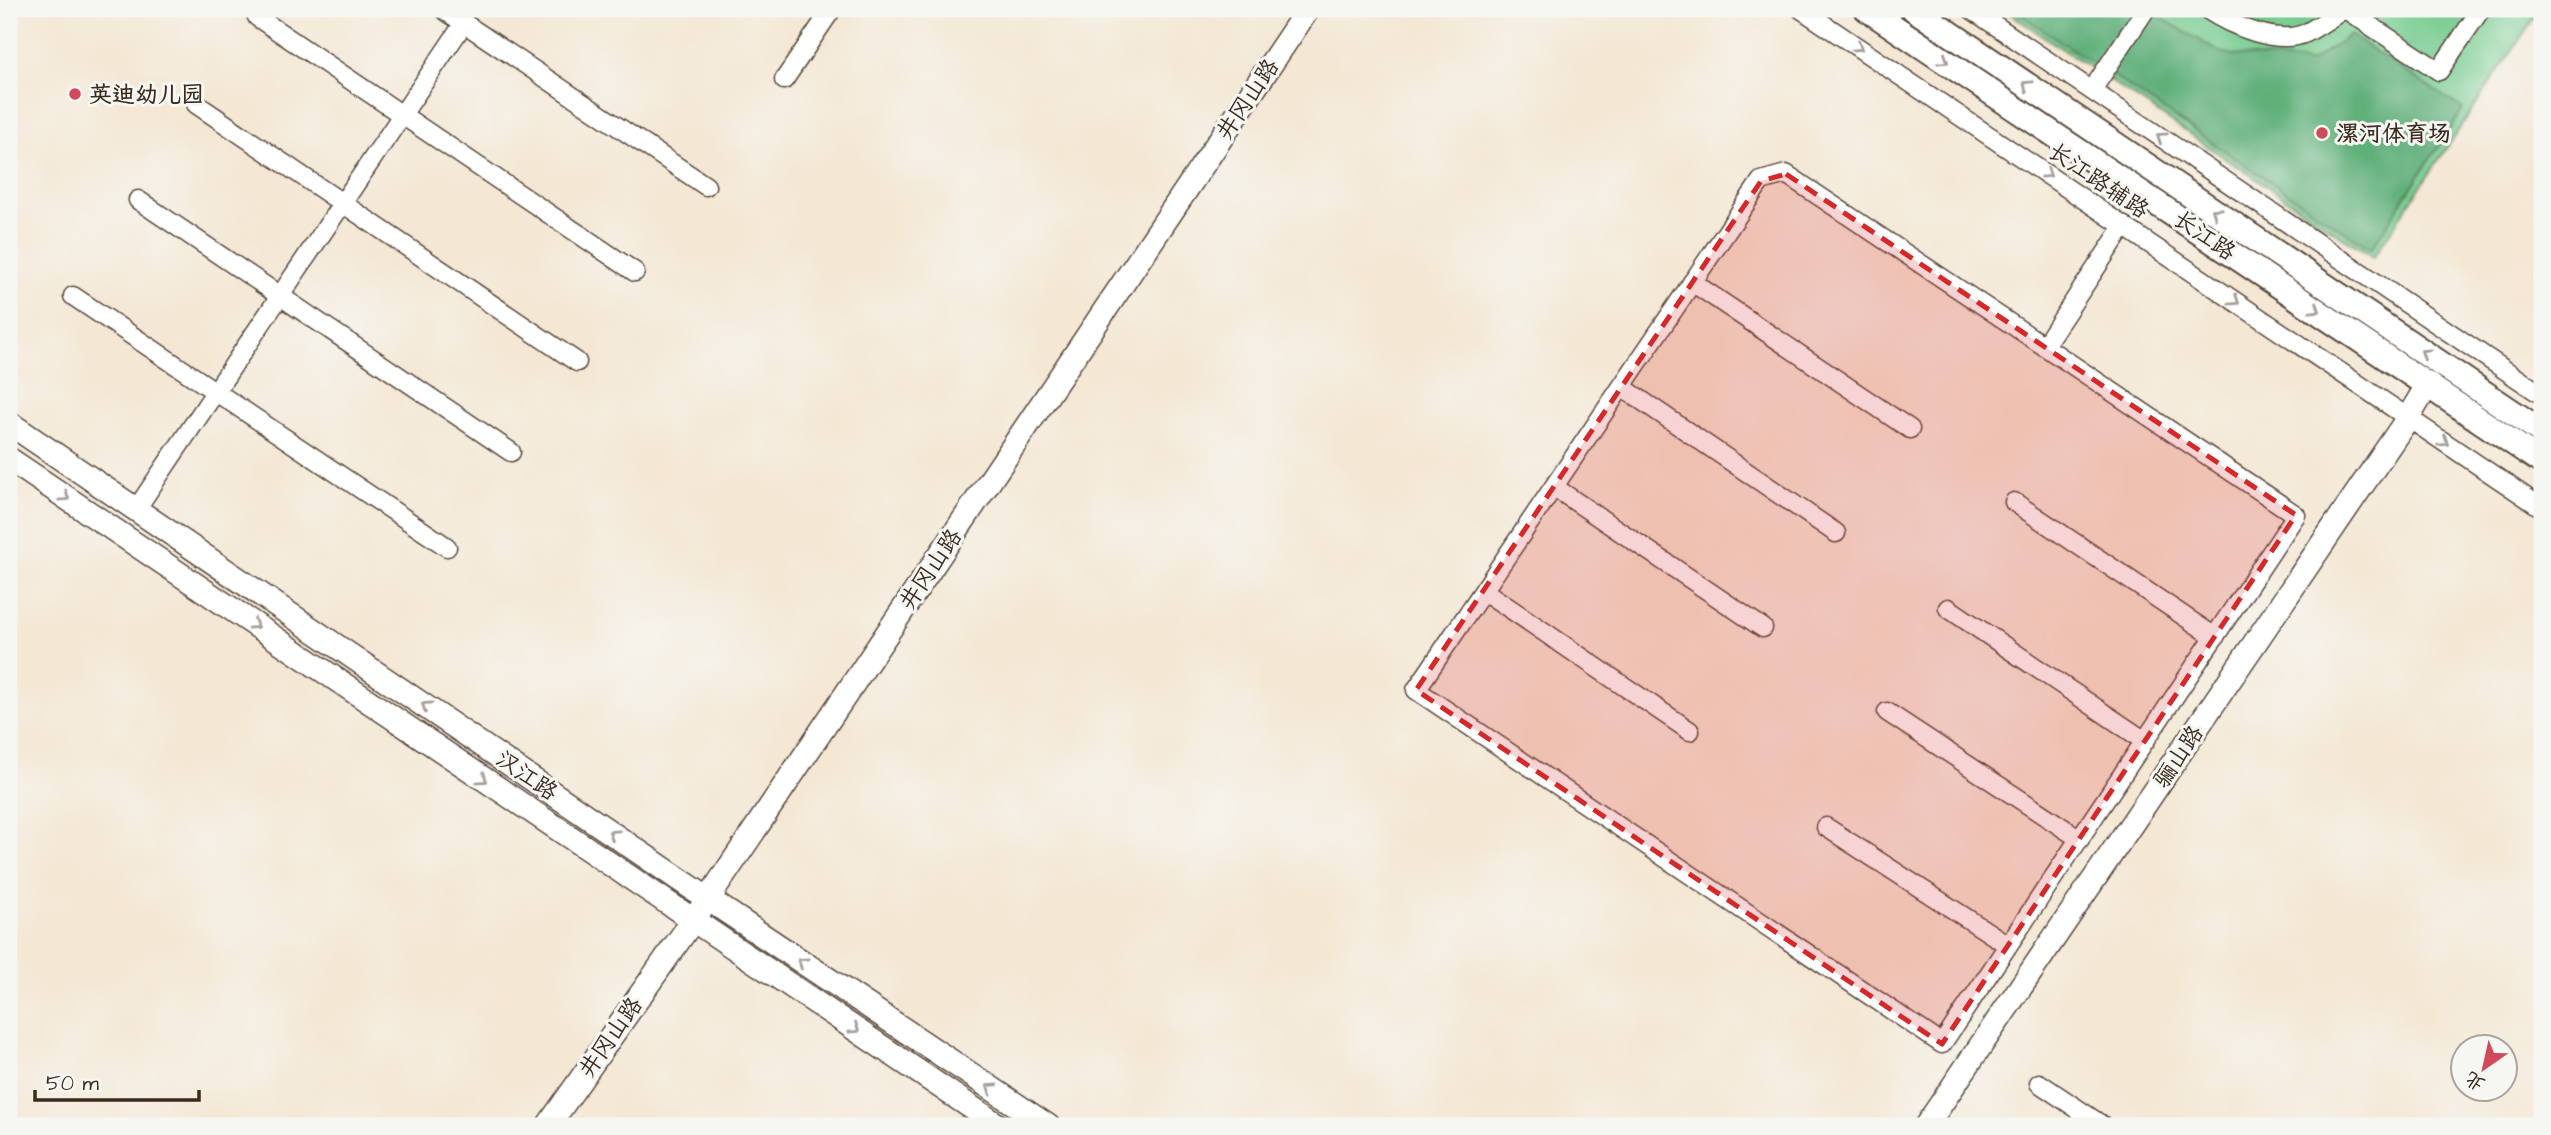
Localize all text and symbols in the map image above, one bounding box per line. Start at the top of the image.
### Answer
one-way arrow [1850,39,1863,51]
street label: 井冈山路 [1209,52,1287,147]
one-way arrow [1936,52,1949,64]
place label: 英迪幼儿园 [89,79,204,111]
one-way arrow [2022,81,2035,93]
marker: 英迪幼儿园 [67,86,83,102]
place label: 漯河体育场 [2336,118,2451,150]
marker: 漯河体育场 [2314,125,2330,141]
one-way arrow [2156,133,2169,145]
street label: 长江路辅路 [2042,135,2155,226]
one-way arrow [2039,166,2052,179]
street label: 长江路 [2167,203,2242,268]
one-way arrow [2211,208,2224,220]
one-way arrow [2227,293,2240,305]
one-way arrow [2308,301,2321,313]
one-way arrow [2420,349,2433,361]
one-way arrow [2436,434,2449,446]
one-way arrow [57,489,70,501]
street label: 井冈山路 [892,522,970,617]
one-way arrow [246,616,259,629]
one-way arrow [421,702,434,714]
street label: 骊山路 [2146,719,2211,794]
street label: 汉江路 [489,743,564,808]
one-way arrow [475,771,488,784]
one-way arrow [608,829,621,842]
one-way arrow [797,958,810,970]
street label: 井冈山路 [571,991,650,1084]
one-way arrow [847,1021,860,1034]
north arrow [2450,1034,2520,1104]
scale bar [35,1058,200,1102]
text: 北 [2460,1064,2491,1097]
text: 50 m [46,1069,100,1098]
one-way arrow [986,1084,999,1096]

